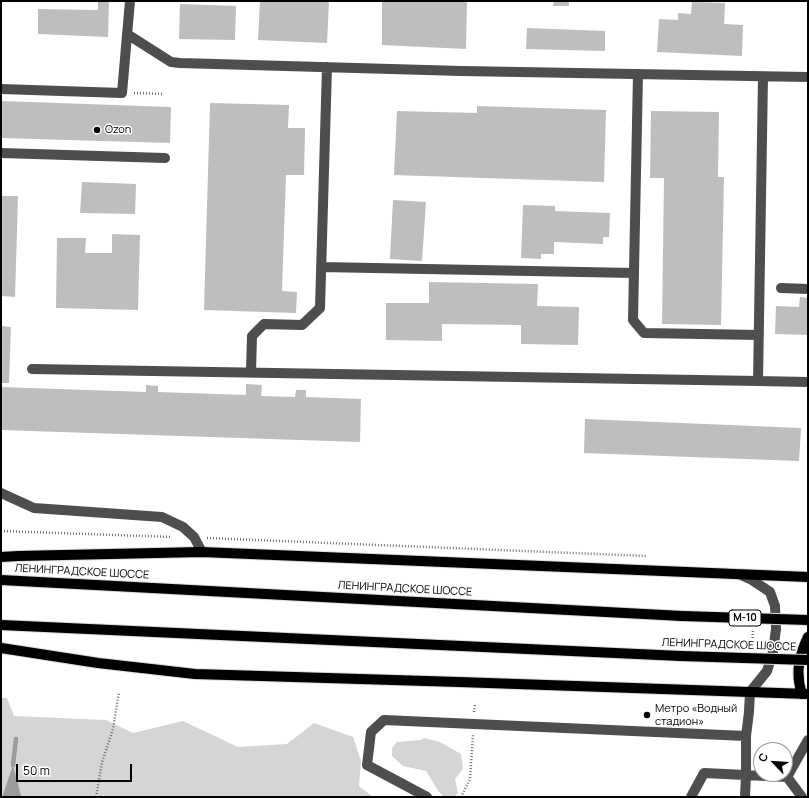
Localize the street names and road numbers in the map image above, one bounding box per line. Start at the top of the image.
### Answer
street label: ЛЕНИНГРАДСКОЕ ШОССЕ [14,562,150,582]
street label: ЛЕНИНГРАДСКОЕ ШОССЕ [337,579,473,599]
road number: М-10 [729,610,761,626]
street label: ЛЕНИНГРАДСКОЕ ШОССЕ [661,636,797,654]

